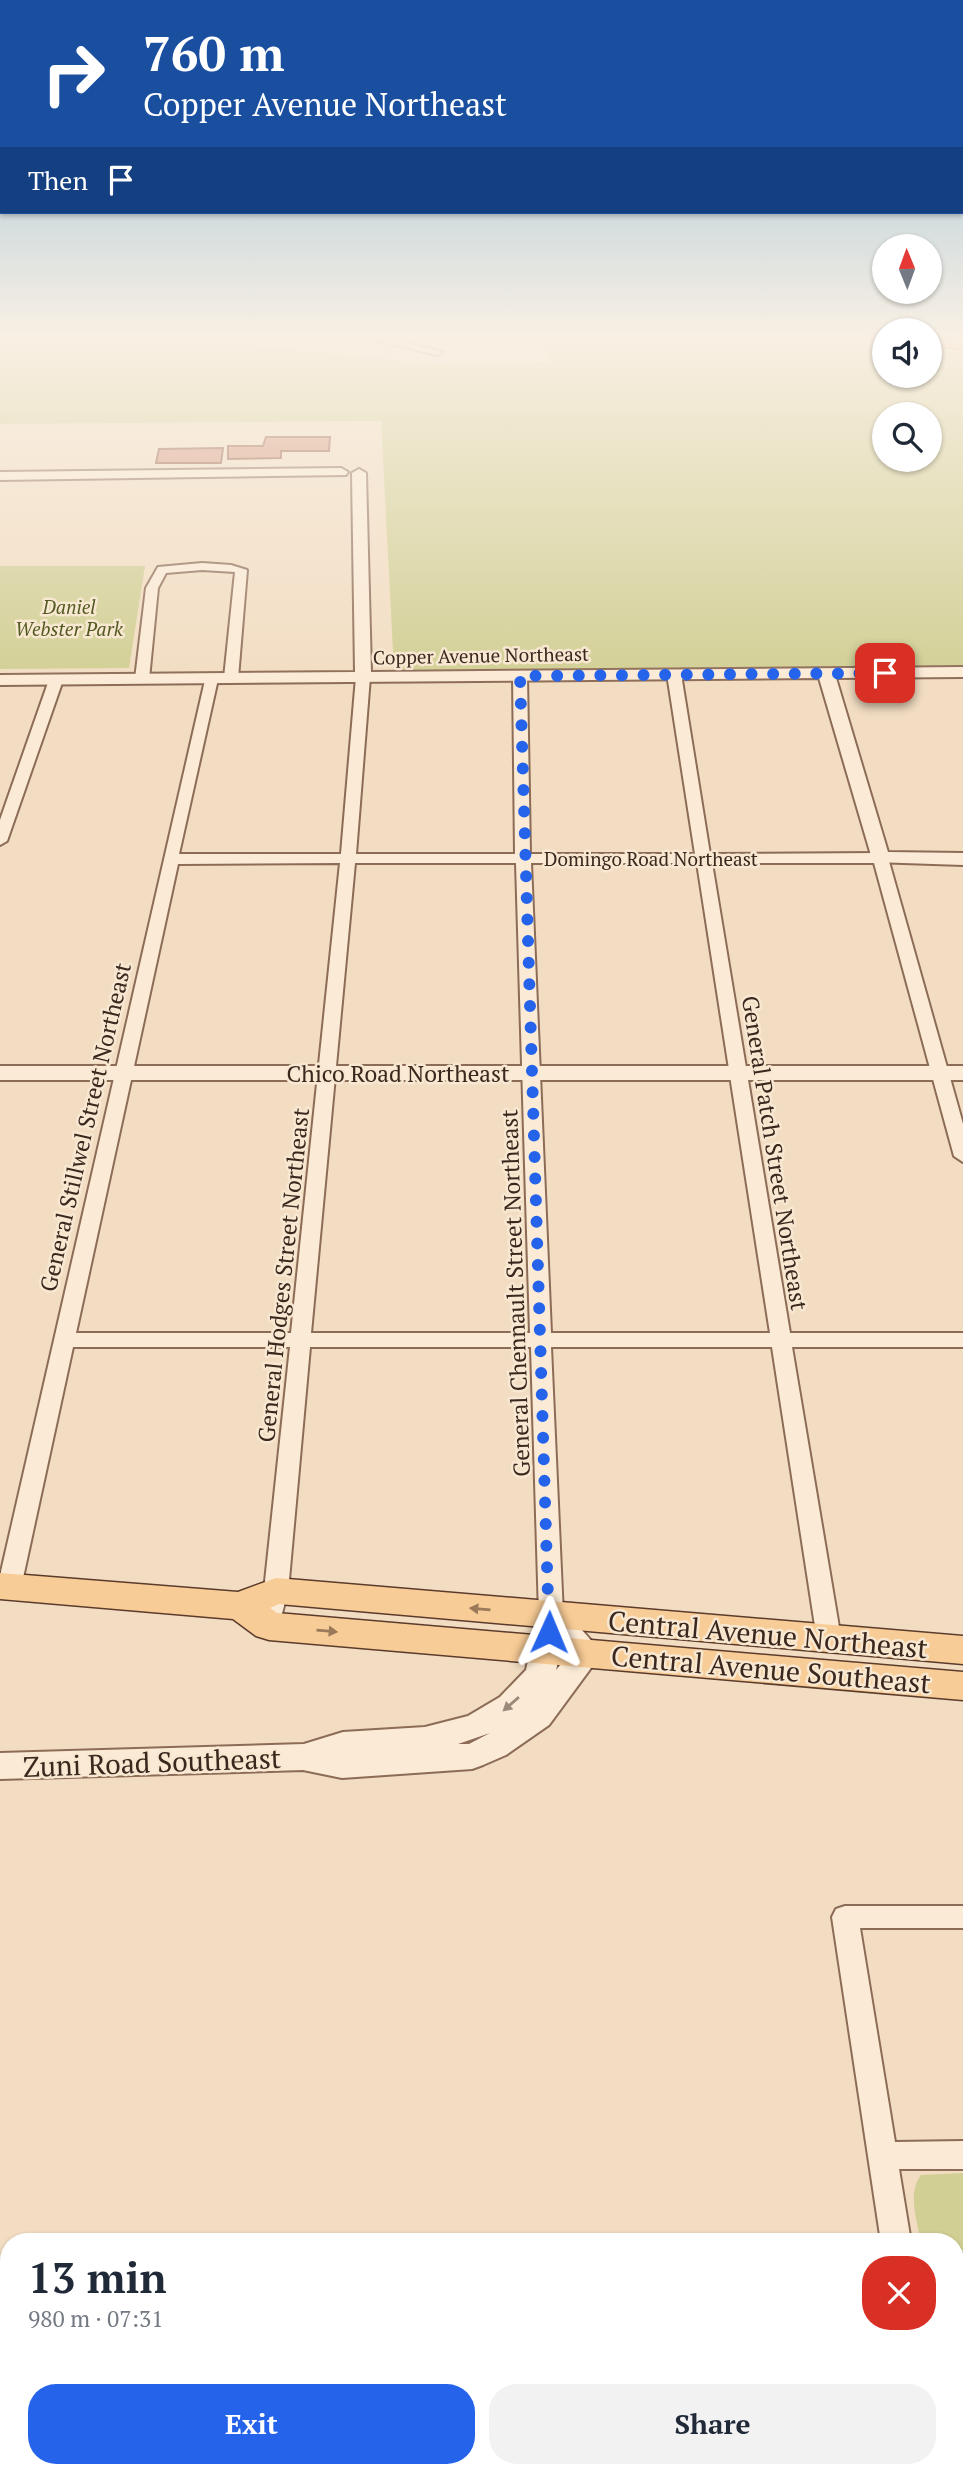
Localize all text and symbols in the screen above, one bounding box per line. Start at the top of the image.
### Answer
text: 760 m [143,20,285,85]
icon: right [28,28,119,119]
text: Copper Avenue Northeast [143,83,507,125]
icon: arrive [102,161,140,199]
text: Then [28,163,88,197]
north arrow [872,234,942,304]
map controls [872,234,942,472]
button: sound [872,318,942,388]
button: search [872,402,942,472]
park label: Daniel Webster Park [15,594,124,641]
street label: Copper Avenue Northeast [373,641,589,669]
pin [855,643,915,703]
icon: arrive [866,654,904,692]
street label: Domingo Road Northeast [544,846,758,871]
street label: General Stillwel Street Northeast [32,959,138,1295]
street label: General Patch Street Northeast [735,993,815,1313]
street label: Chico Road Northeast [287,1058,510,1089]
street label: General Hodges Street Northeast [250,1106,316,1444]
street label: General Chennault Street Northeast [493,1108,537,1477]
position arrow [512,1595,586,1669]
street label: Central Avenue Northeast [607,1602,930,1666]
one-way arrow [469,1603,491,1614]
one-way arrow [316,1626,338,1637]
street label: Central Avenue Southeast [610,1637,933,1701]
one-way arrow [502,1696,520,1712]
street label: Zuni Road Southeast [22,1739,282,1785]
text: 13 min [28,2249,167,2305]
button: close [862,2256,936,2330]
text: 980 m · 07:31 [28,2303,163,2334]
button: Exit [28,2384,475,2464]
button: Share [489,2384,936,2464]

